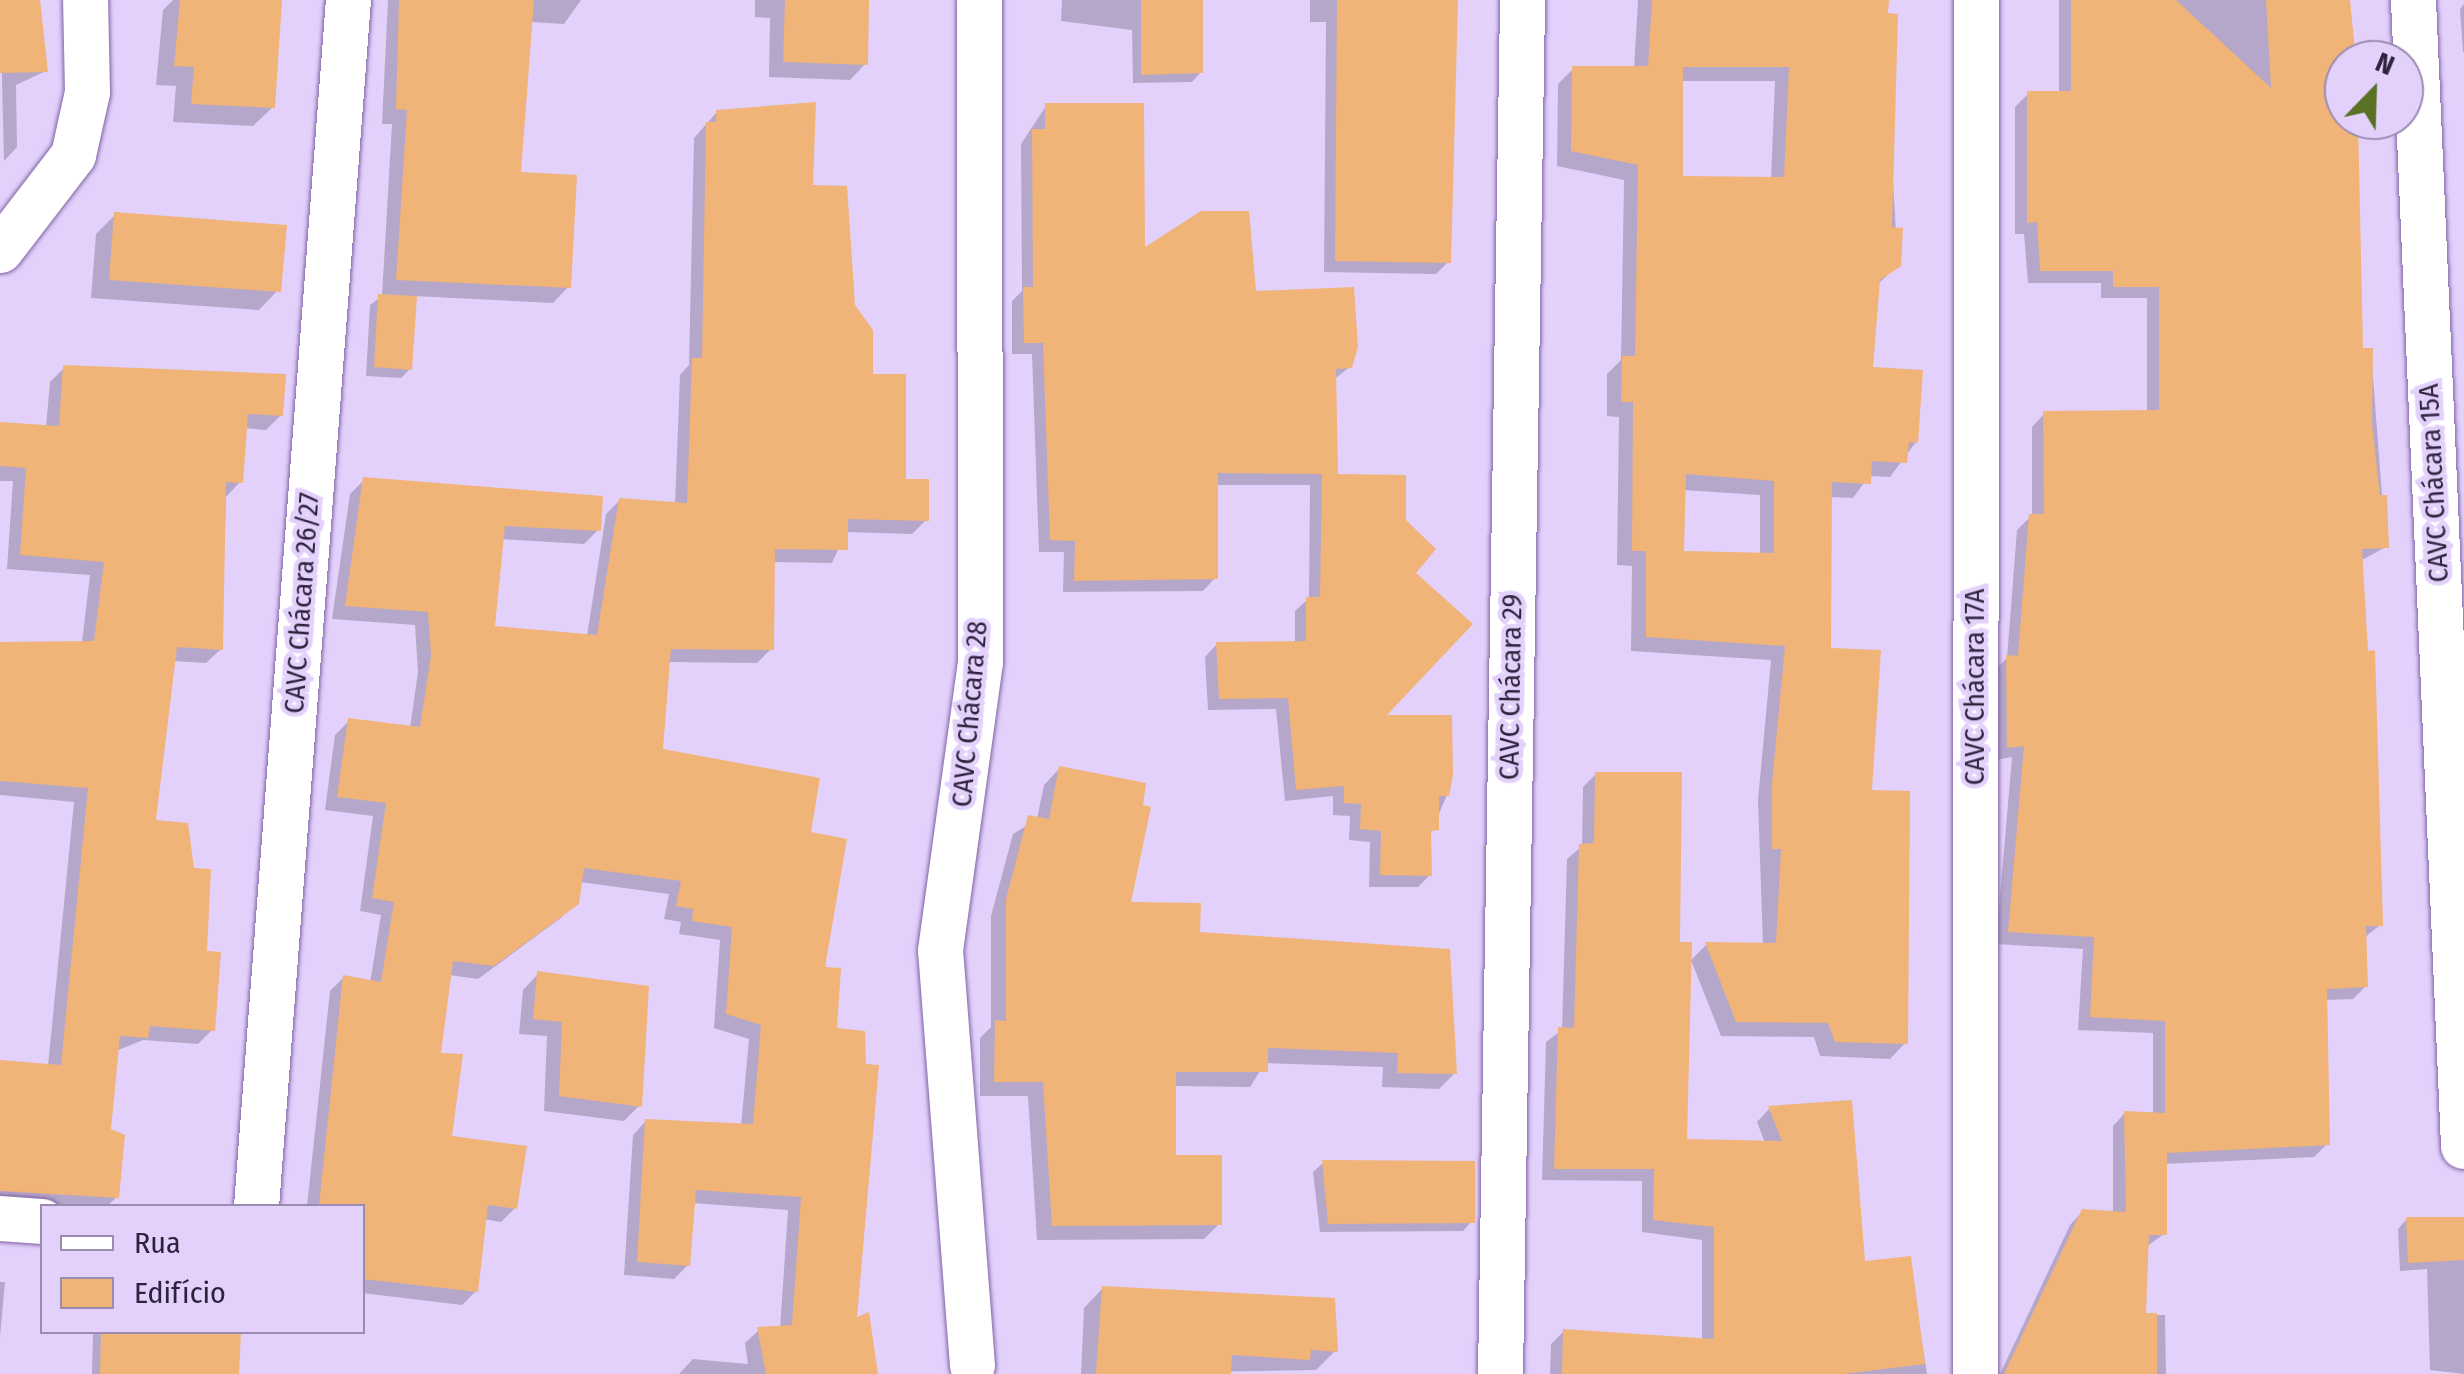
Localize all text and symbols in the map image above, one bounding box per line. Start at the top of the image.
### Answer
north arrow [2324,40,2424,140]
text: N [2371,45,2399,82]
street label: CAVC Chácara 15A [2412,383,2456,583]
street label: CAVC Chácara 26/27 [278,491,326,715]
street label: CAVC Chácara 17A [1958,589,1992,785]
street label: CAVC Chácara 29 [1493,594,1529,780]
street label: CAVC Chácara 28 [945,619,995,809]
legend [40,1204,365,1334]
text: Rua [134,1225,181,1261]
text: Edifício [134,1275,226,1311]

